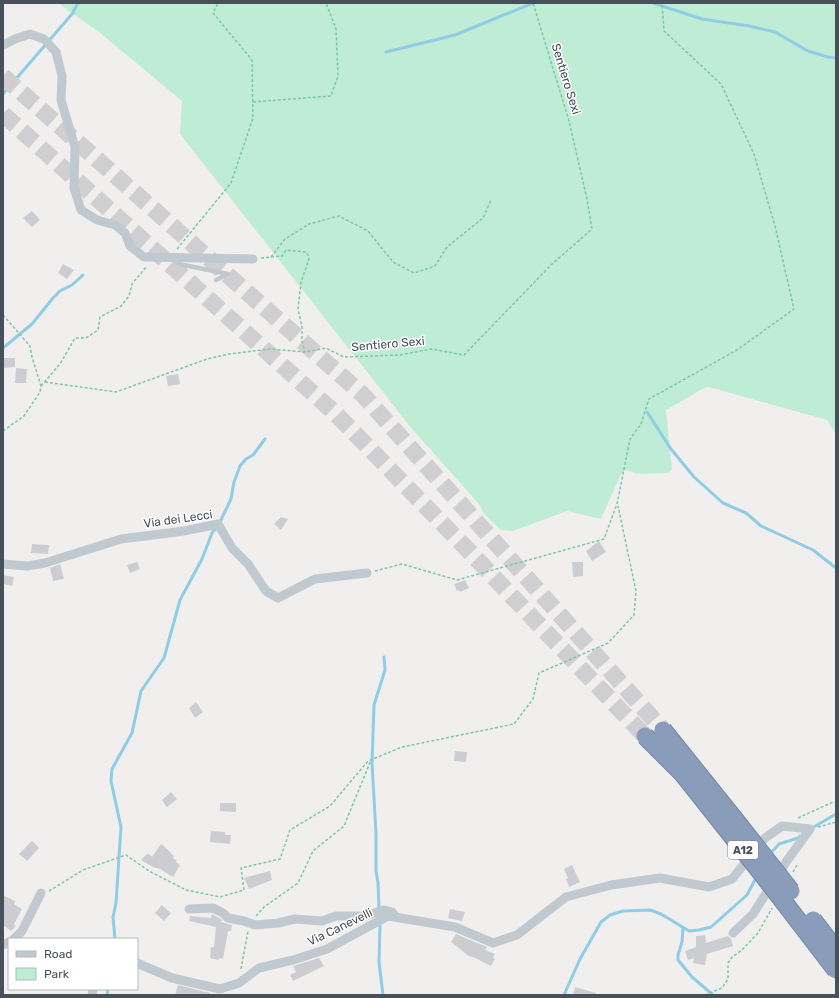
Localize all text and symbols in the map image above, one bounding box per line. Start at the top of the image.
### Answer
street label: Sentiero Sexi [549,42,583,116]
street label: Sentiero Sexi [351,334,425,354]
street label: Via dei Lecci [143,507,213,531]
road number: A12 [728,841,758,859]
street label: Via Canevelli [305,905,375,949]
legend [8,938,138,990]
text: Road [44,947,72,961]
text: Park [44,967,70,981]

